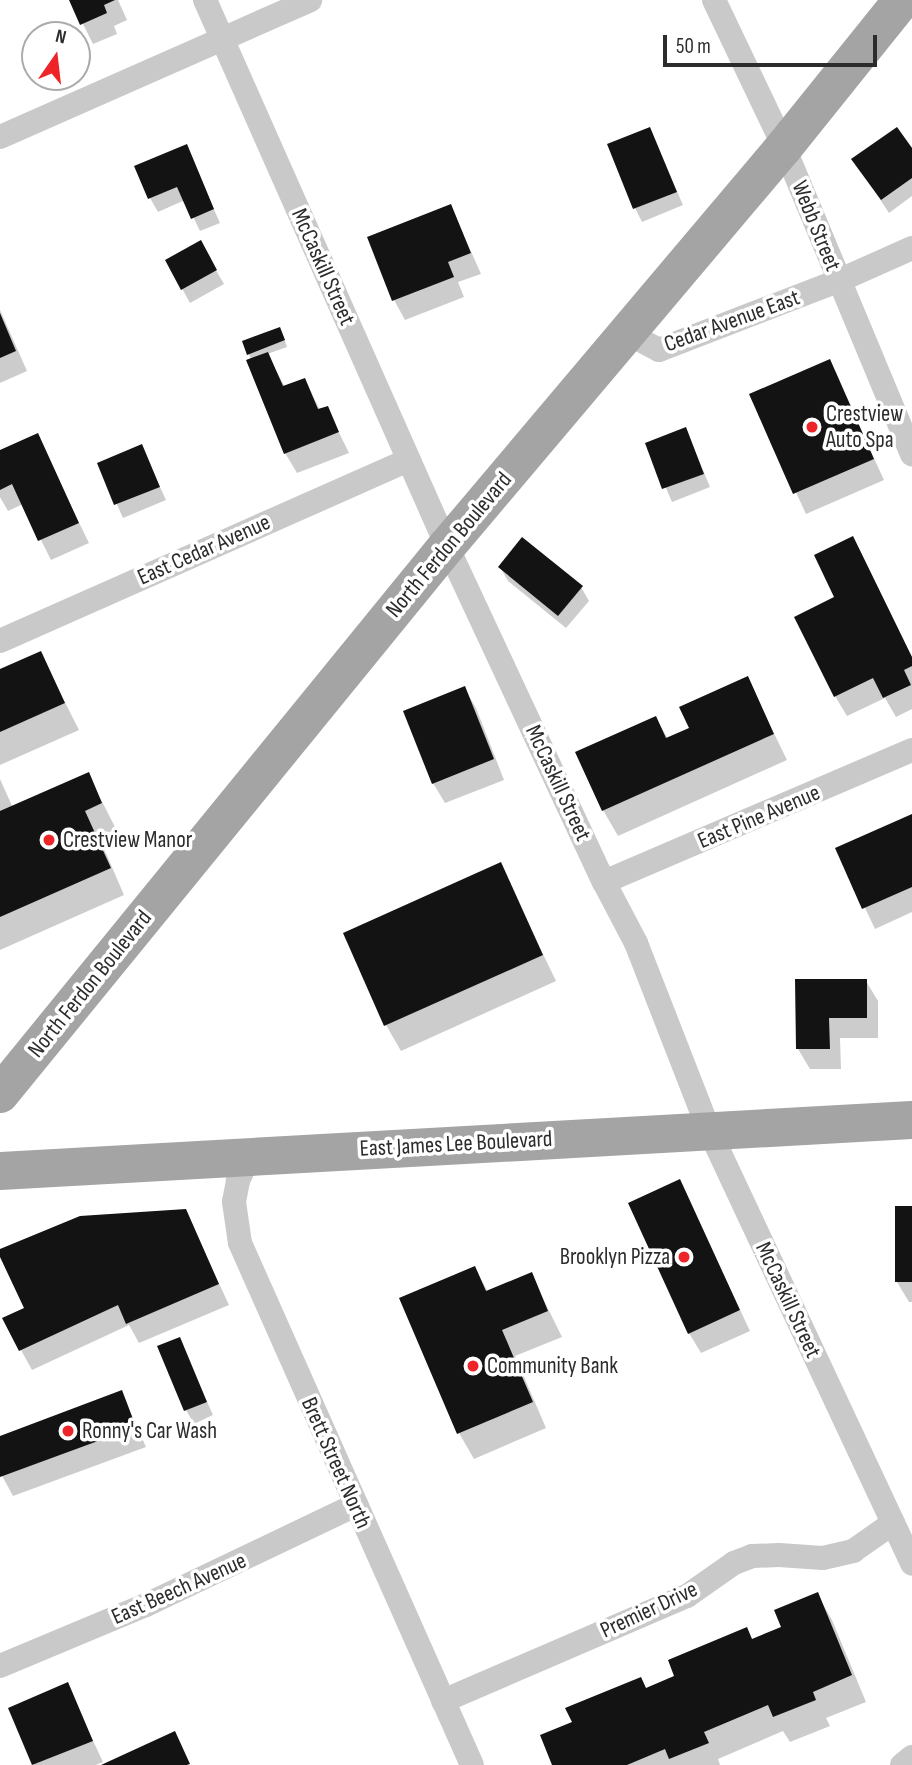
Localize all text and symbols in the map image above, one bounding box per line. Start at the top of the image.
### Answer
north arrow [21,21,91,91]
scale bar [667,21,880,65]
text: N [53,25,68,49]
text: 50 m [676,34,711,59]
street label: Webb Street [785,177,847,275]
street label: McCaskill Street [285,204,361,330]
street label: Cedar Avenue East [661,284,803,358]
place label: Crestview Auto Spa [826,400,903,454]
marker: Crestview Auto Spa [804,419,820,435]
street label: North Ferdon Boulevard [380,467,518,623]
street label: East Cedar Avenue [134,509,274,591]
street label: McCaskill Street [519,721,597,845]
street label: East Pine Avenue [694,779,824,855]
place label: Crestview Manor [63,826,192,854]
marker: Crestview Manor [41,832,57,848]
street label: North Ferdon Boulevard [22,905,158,1063]
street label: East James Lee Boulevard [359,1125,553,1163]
street label: McCaskill Street [749,1238,827,1362]
place label: Brooklyn Pizza [560,1243,670,1271]
marker: Brooklyn Pizza [676,1249,692,1265]
place label: Community Bank [487,1352,618,1380]
marker: Community Bank [465,1358,481,1374]
street label: Brett Street North [295,1393,377,1533]
place label: Ronny's Car Wash [82,1417,217,1445]
marker: Ronny's Car Wash [60,1423,76,1439]
street label: East Beech Avenue [107,1547,251,1631]
street label: Premier Drive [596,1576,702,1644]

